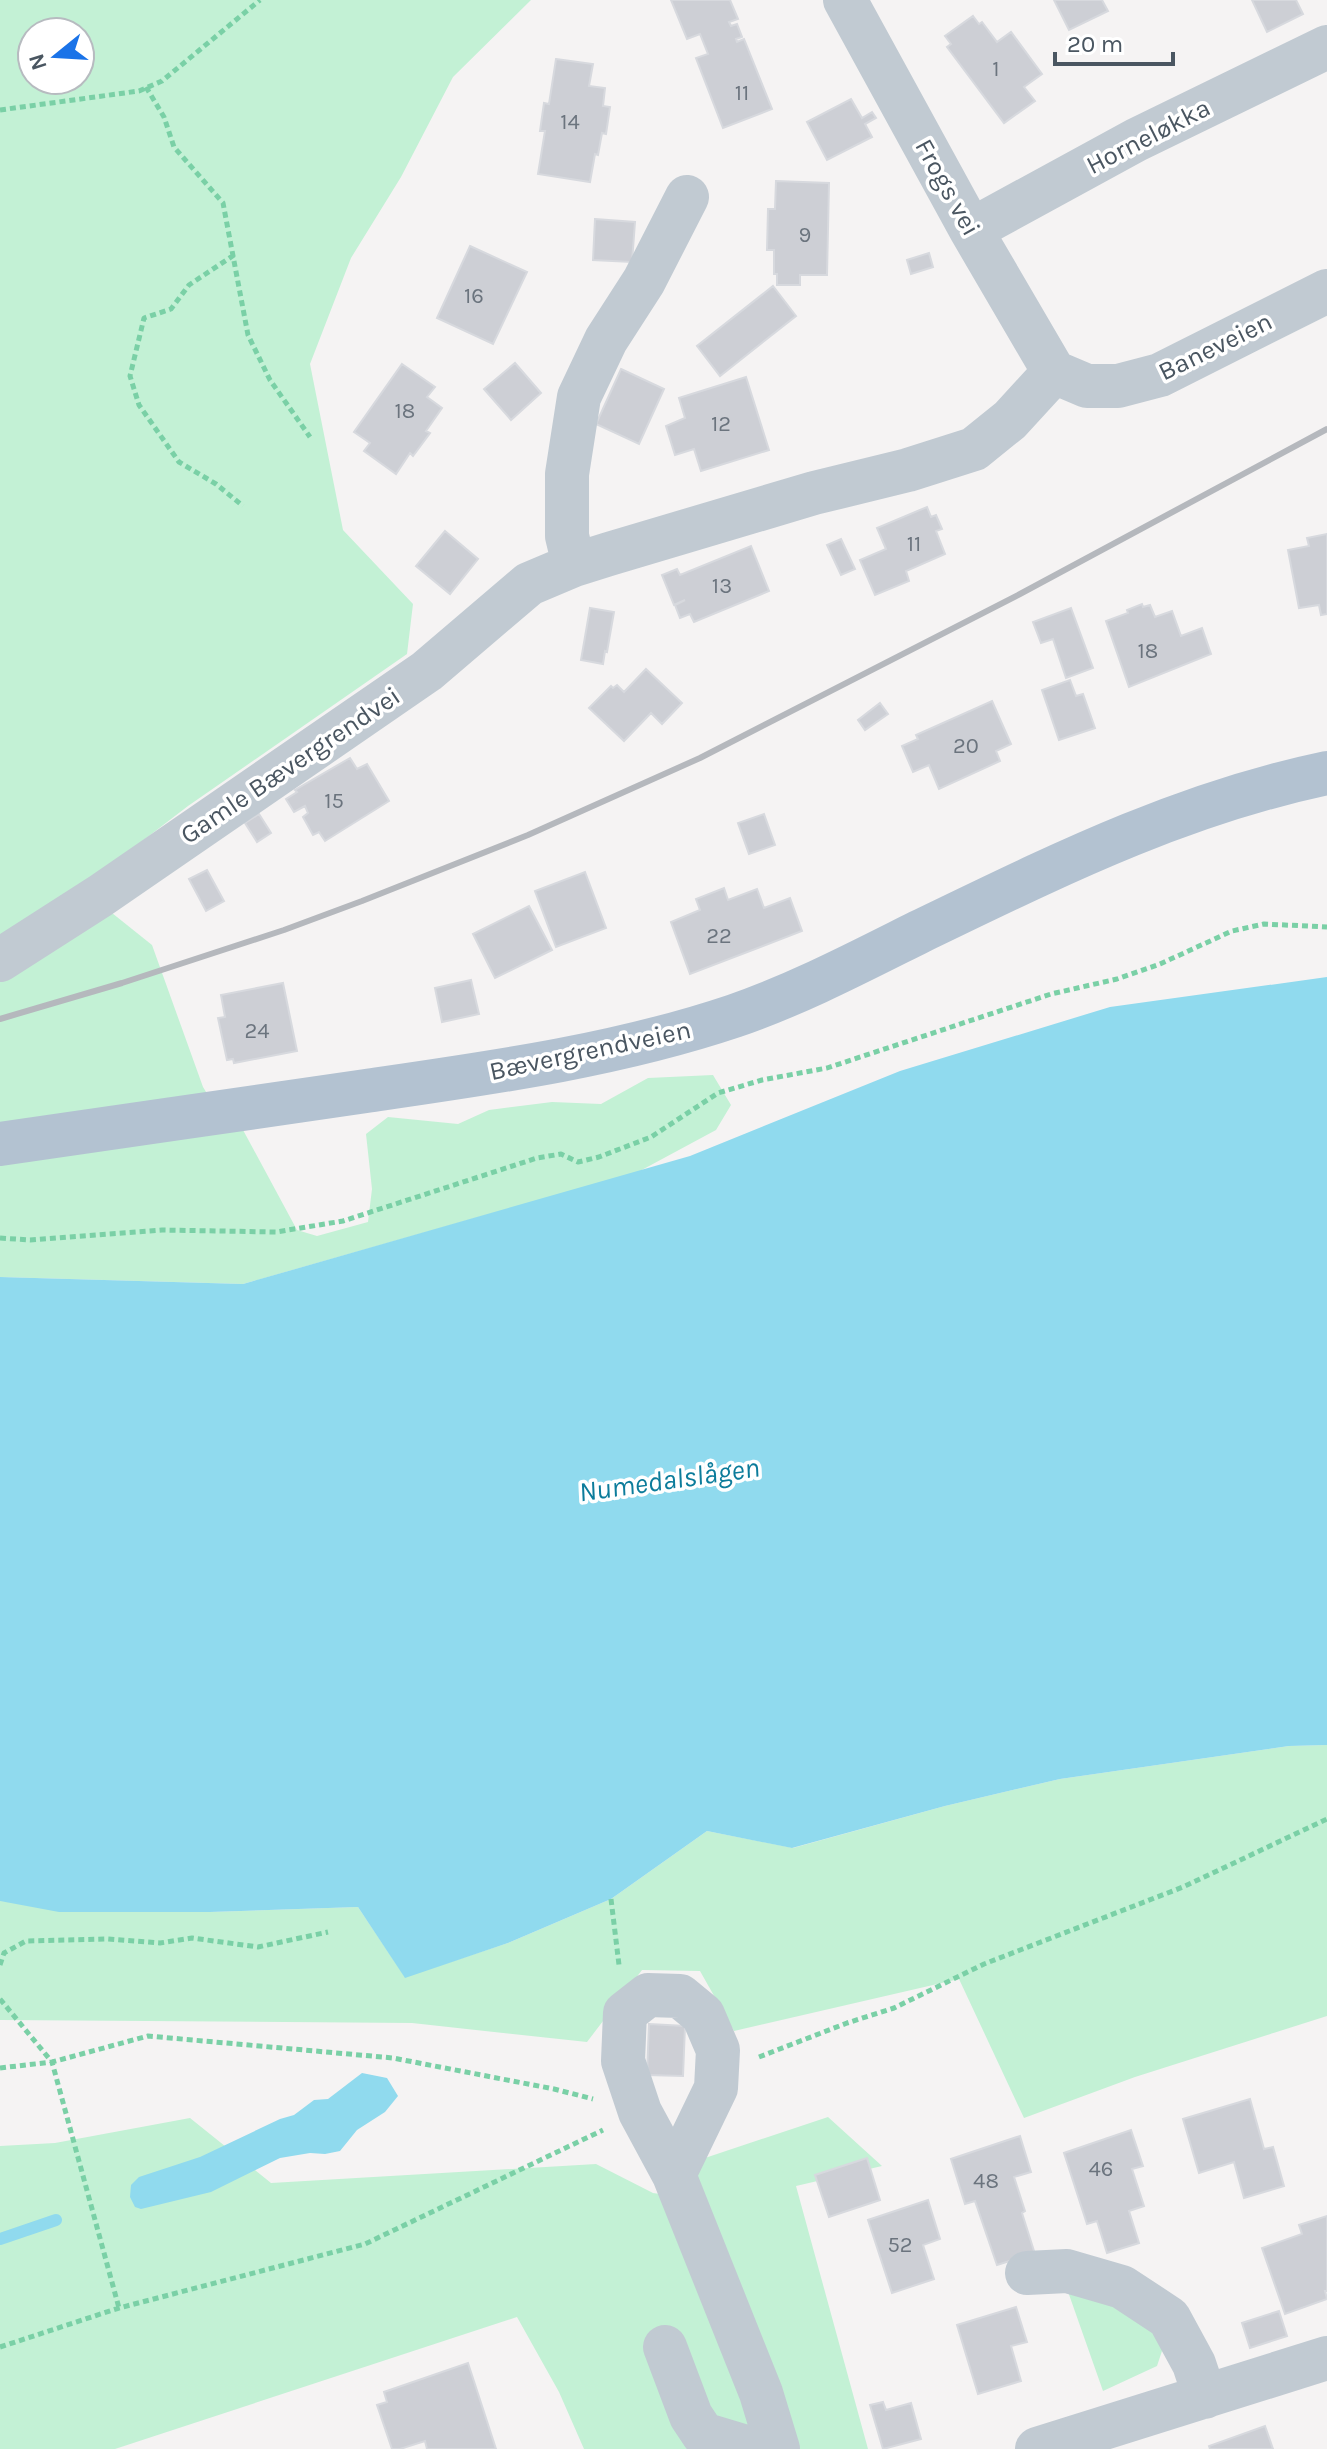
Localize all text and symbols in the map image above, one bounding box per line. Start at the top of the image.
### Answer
north arrow [16,16,96,96]
scale bar [1055,16,1173,66]
text: 20 m [1067,30,1123,58]
text: N [23,50,53,73]
house number: 1 [992,56,1000,82]
house number: 11 [735,80,749,106]
street label: Horneløkka [1081,92,1215,181]
house number: 14 [560,109,580,135]
street label: Frogs vei [908,133,987,241]
house number: 9 [799,222,811,248]
house number: 16 [464,283,484,309]
street label: Baneveien [1153,306,1277,387]
house number: 18 [395,398,415,424]
house number: 12 [711,411,731,437]
house number: 11 [907,531,921,557]
house number: 13 [712,573,732,599]
house number: 18 [1138,638,1158,664]
street label: Gamle Bævergrendvei [174,680,406,851]
house number: 20 [953,733,979,759]
house number: 15 [324,788,344,814]
house number: 22 [706,923,732,949]
street label: Bævergrendveien [486,1014,694,1087]
house number: 24 [244,1018,270,1044]
water label: Numedalslågen [577,1450,761,1508]
house number: 46 [1089,2156,1113,2182]
house number: 48 [973,2168,999,2194]
house number: 52 [887,2232,913,2258]

